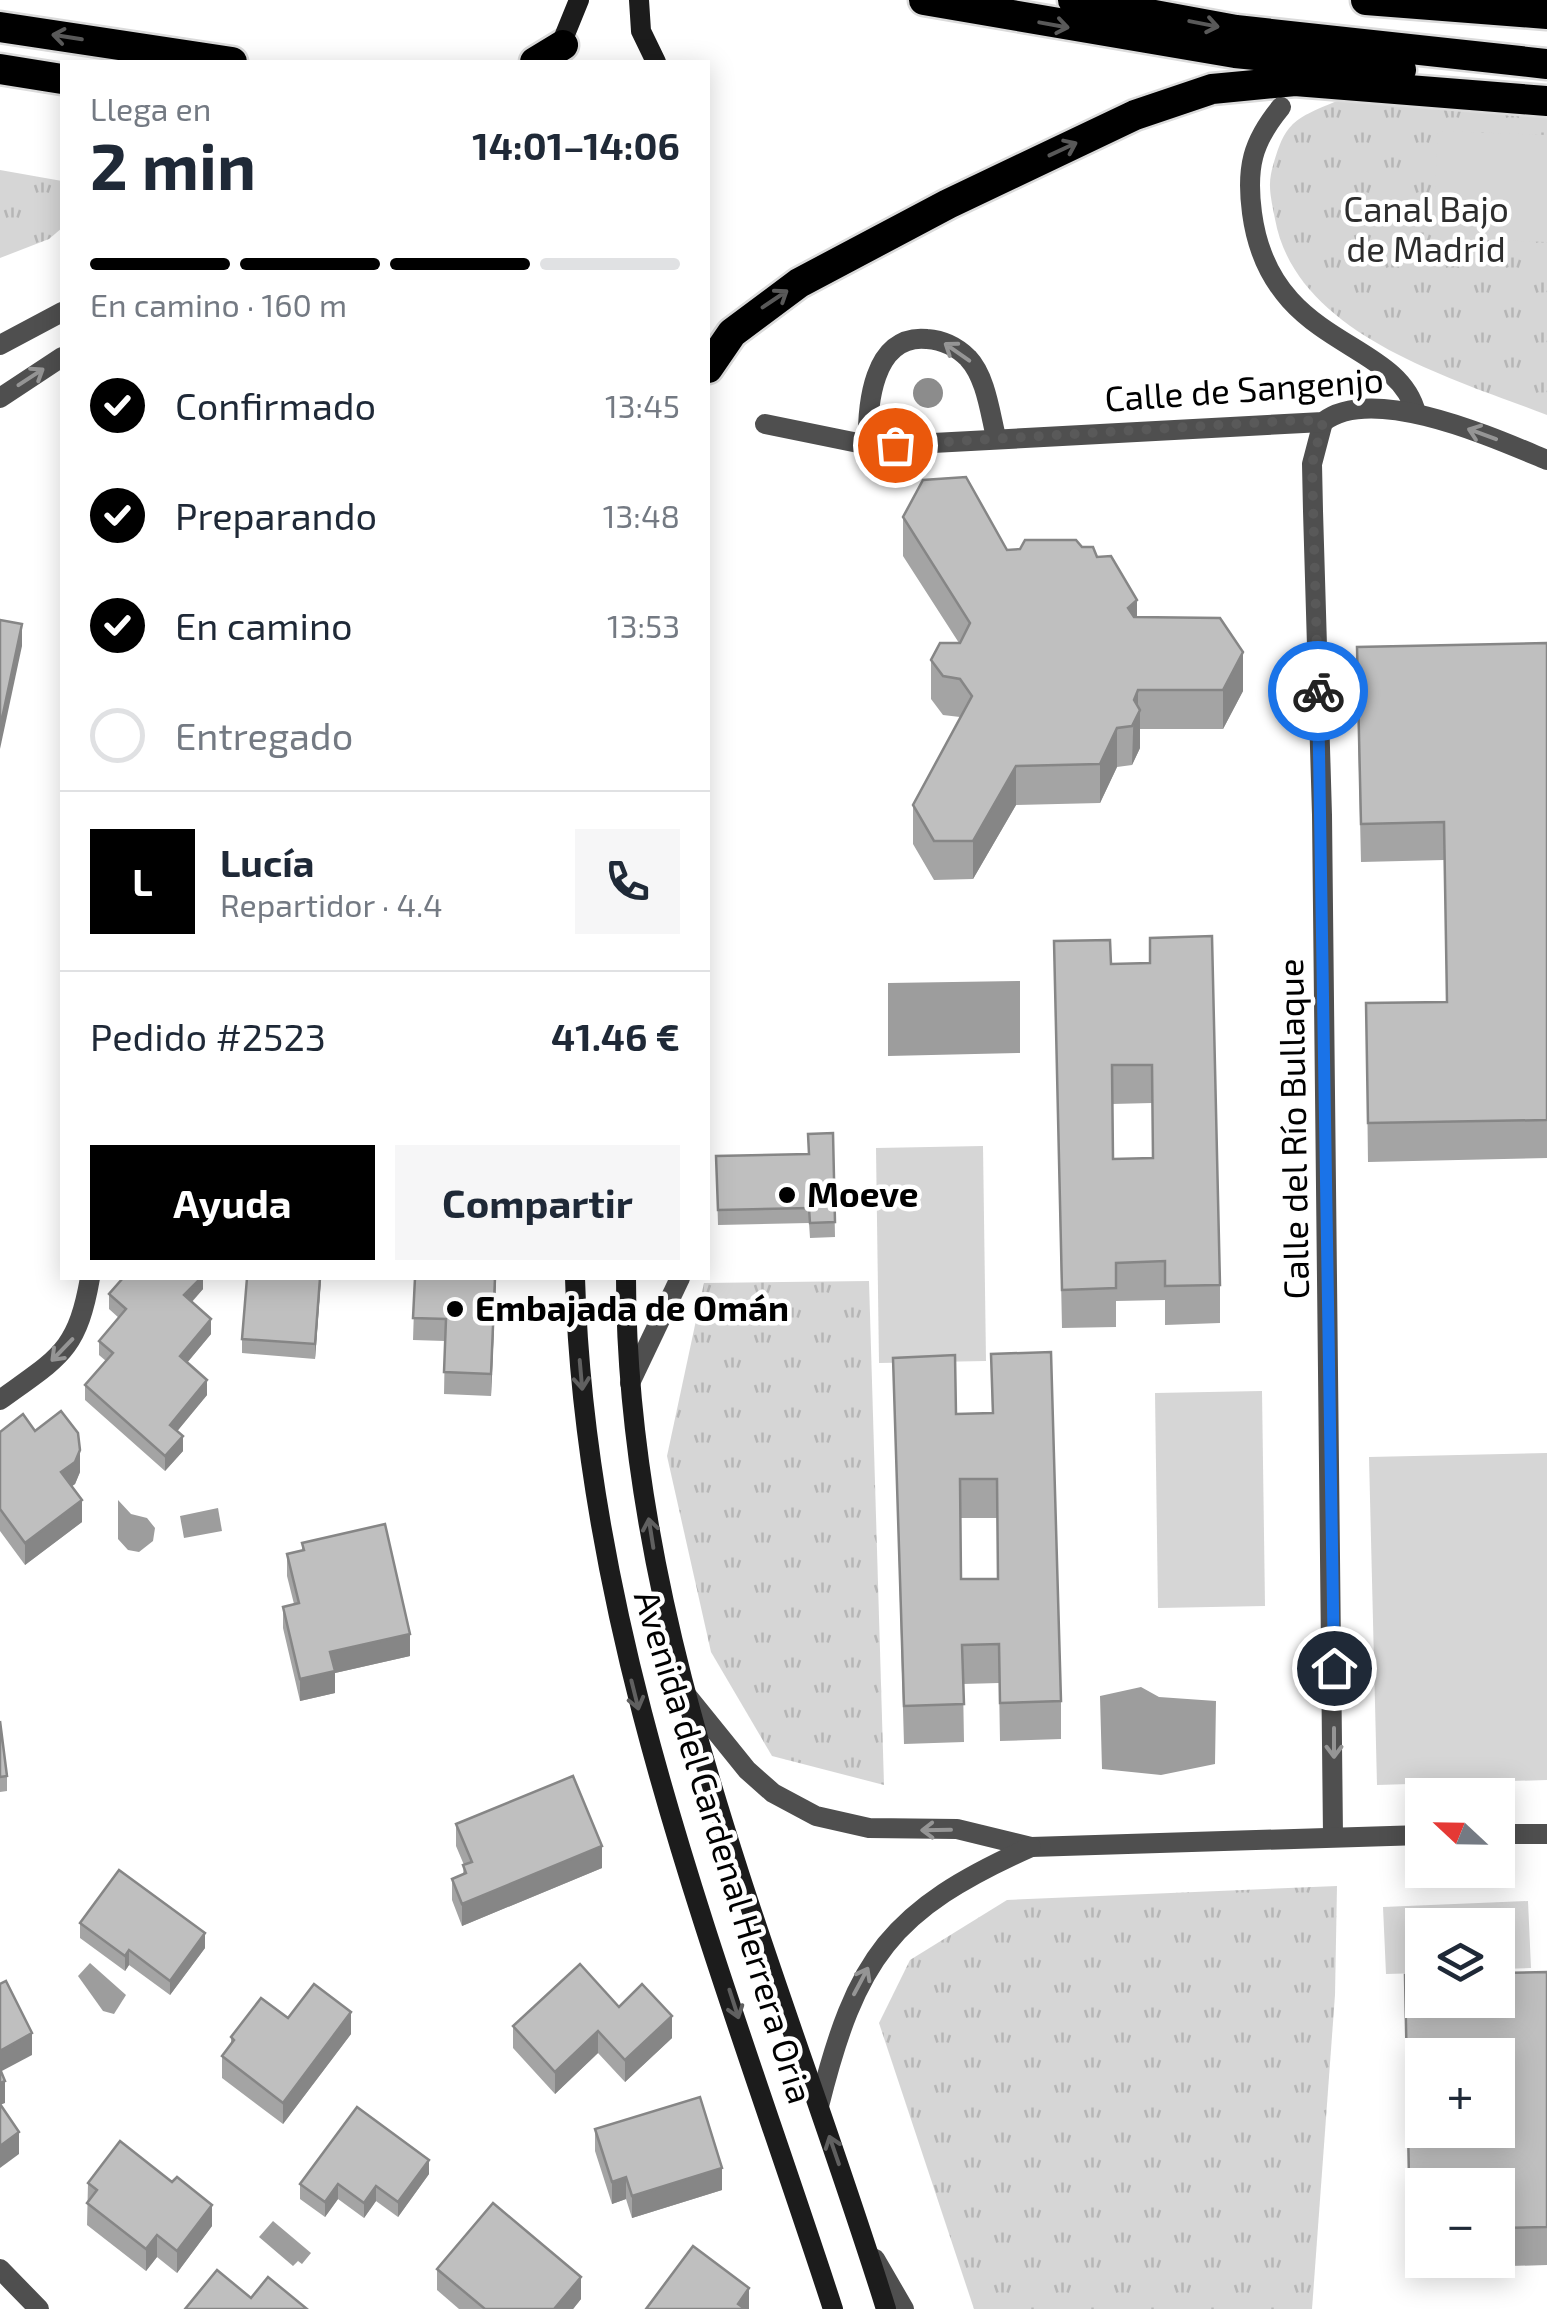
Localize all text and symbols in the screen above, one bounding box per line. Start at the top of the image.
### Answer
one-way arrow [1038,16,1070,35]
one-way arrow [1187,16,1219,35]
one-way arrow [51,28,83,46]
text: Llega en [90,89,211,127]
text: 14:01–14:06 [472,122,680,168]
text: 2 min [90,125,256,203]
one-way arrow [1047,139,1077,158]
park label: Canal Bajo de Madrid [1343,187,1509,269]
text: En camino · 160 m [90,285,347,323]
one-way arrow [760,289,788,310]
one-way arrow [944,342,971,363]
street label: Calle de Sangenjo [1103,357,1385,419]
one-way arrow [16,366,45,387]
icon: check [90,378,145,433]
text: Confirmado [175,382,376,428]
text: 13:45 [605,386,680,424]
pin [853,403,938,488]
icon: bag [868,418,923,473]
one-way arrow [1468,424,1498,442]
icon: check [90,488,145,543]
text: Preparando [175,492,377,538]
text: 13:48 [603,496,680,534]
icon: check [90,598,145,653]
text: En camino [175,602,353,648]
text: 13:53 [607,606,680,644]
courier [1268,641,1368,741]
icon: bike [1291,664,1346,719]
text: Entregado [175,712,353,758]
button: phone [575,829,680,934]
text: Lucía [220,839,314,885]
text: L [132,858,153,904]
text: Repartidor · 4.4 [220,885,443,923]
street label: Calle del Río Bullaque [1268,958,1316,1300]
text: Pedido #2523 [90,1013,326,1059]
text: 41.46 € [551,1013,680,1059]
button: Ayuda [90,1145,375,1260]
button: Compartir [395,1145,680,1260]
place label: Moeve [807,1172,918,1214]
marker: Moeve [776,1184,798,1206]
place label: Embajada de Omán [475,1286,789,1328]
marker: Embajada de Omán [444,1298,466,1320]
one-way arrow [51,1337,75,1361]
one-way arrow [572,1358,591,1390]
one-way arrow [641,1517,660,1550]
street label: Avenida del Cardenal Herrera Oria [627,1585,823,2108]
pin [1292,1626,1377,1711]
icon: home [1307,1641,1362,1696]
one-way arrow [627,1679,646,1710]
one-way arrow [1324,1726,1344,1759]
north arrow [1405,1778,1515,1888]
map controls [1405,1778,1515,2278]
one-way arrow [921,1820,953,1839]
button: layers [1405,1908,1515,2018]
one-way arrow [851,1966,871,1996]
one-way arrow [726,1988,744,2020]
button: + [1405,2038,1515,2148]
one-way arrow [824,2135,842,2166]
button: − [1405,2168,1515,2278]

